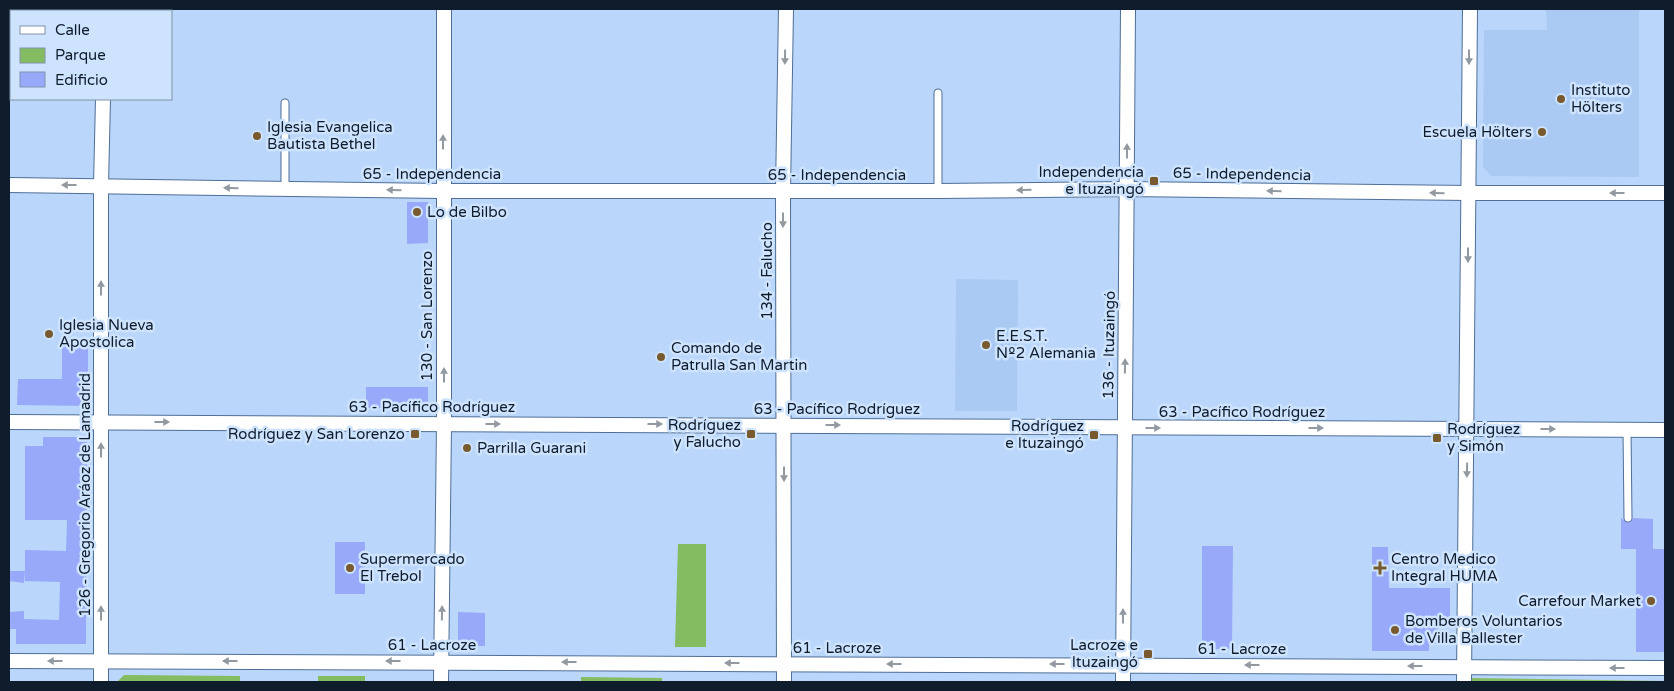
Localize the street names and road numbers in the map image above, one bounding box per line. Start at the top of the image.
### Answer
street label: 65 - Independencia [1173,164,1311,184]
street label: 65 - Independencia [363,165,501,183]
street label: 65 - Independencia [768,166,906,184]
street label: 134 - Falucho [758,222,776,320]
street label: 130 - San Lorenzo [418,251,436,381]
street label: 136 - Ituzaingó [1099,291,1119,399]
street label: 126 - Gregorio Aráoz de Lamadrid [76,373,94,617]
street label: 63 - Pacífico Rodríguez [349,398,515,416]
street label: 63 - Pacífico Rodríguez [754,400,920,418]
street label: 63 - Pacífico Rodríguez [1159,403,1325,421]
street label: 61 - Lacroze [388,636,476,654]
street label: 61 - Lacroze [793,639,881,657]
street label: 61 - Lacroze [1198,640,1286,658]

